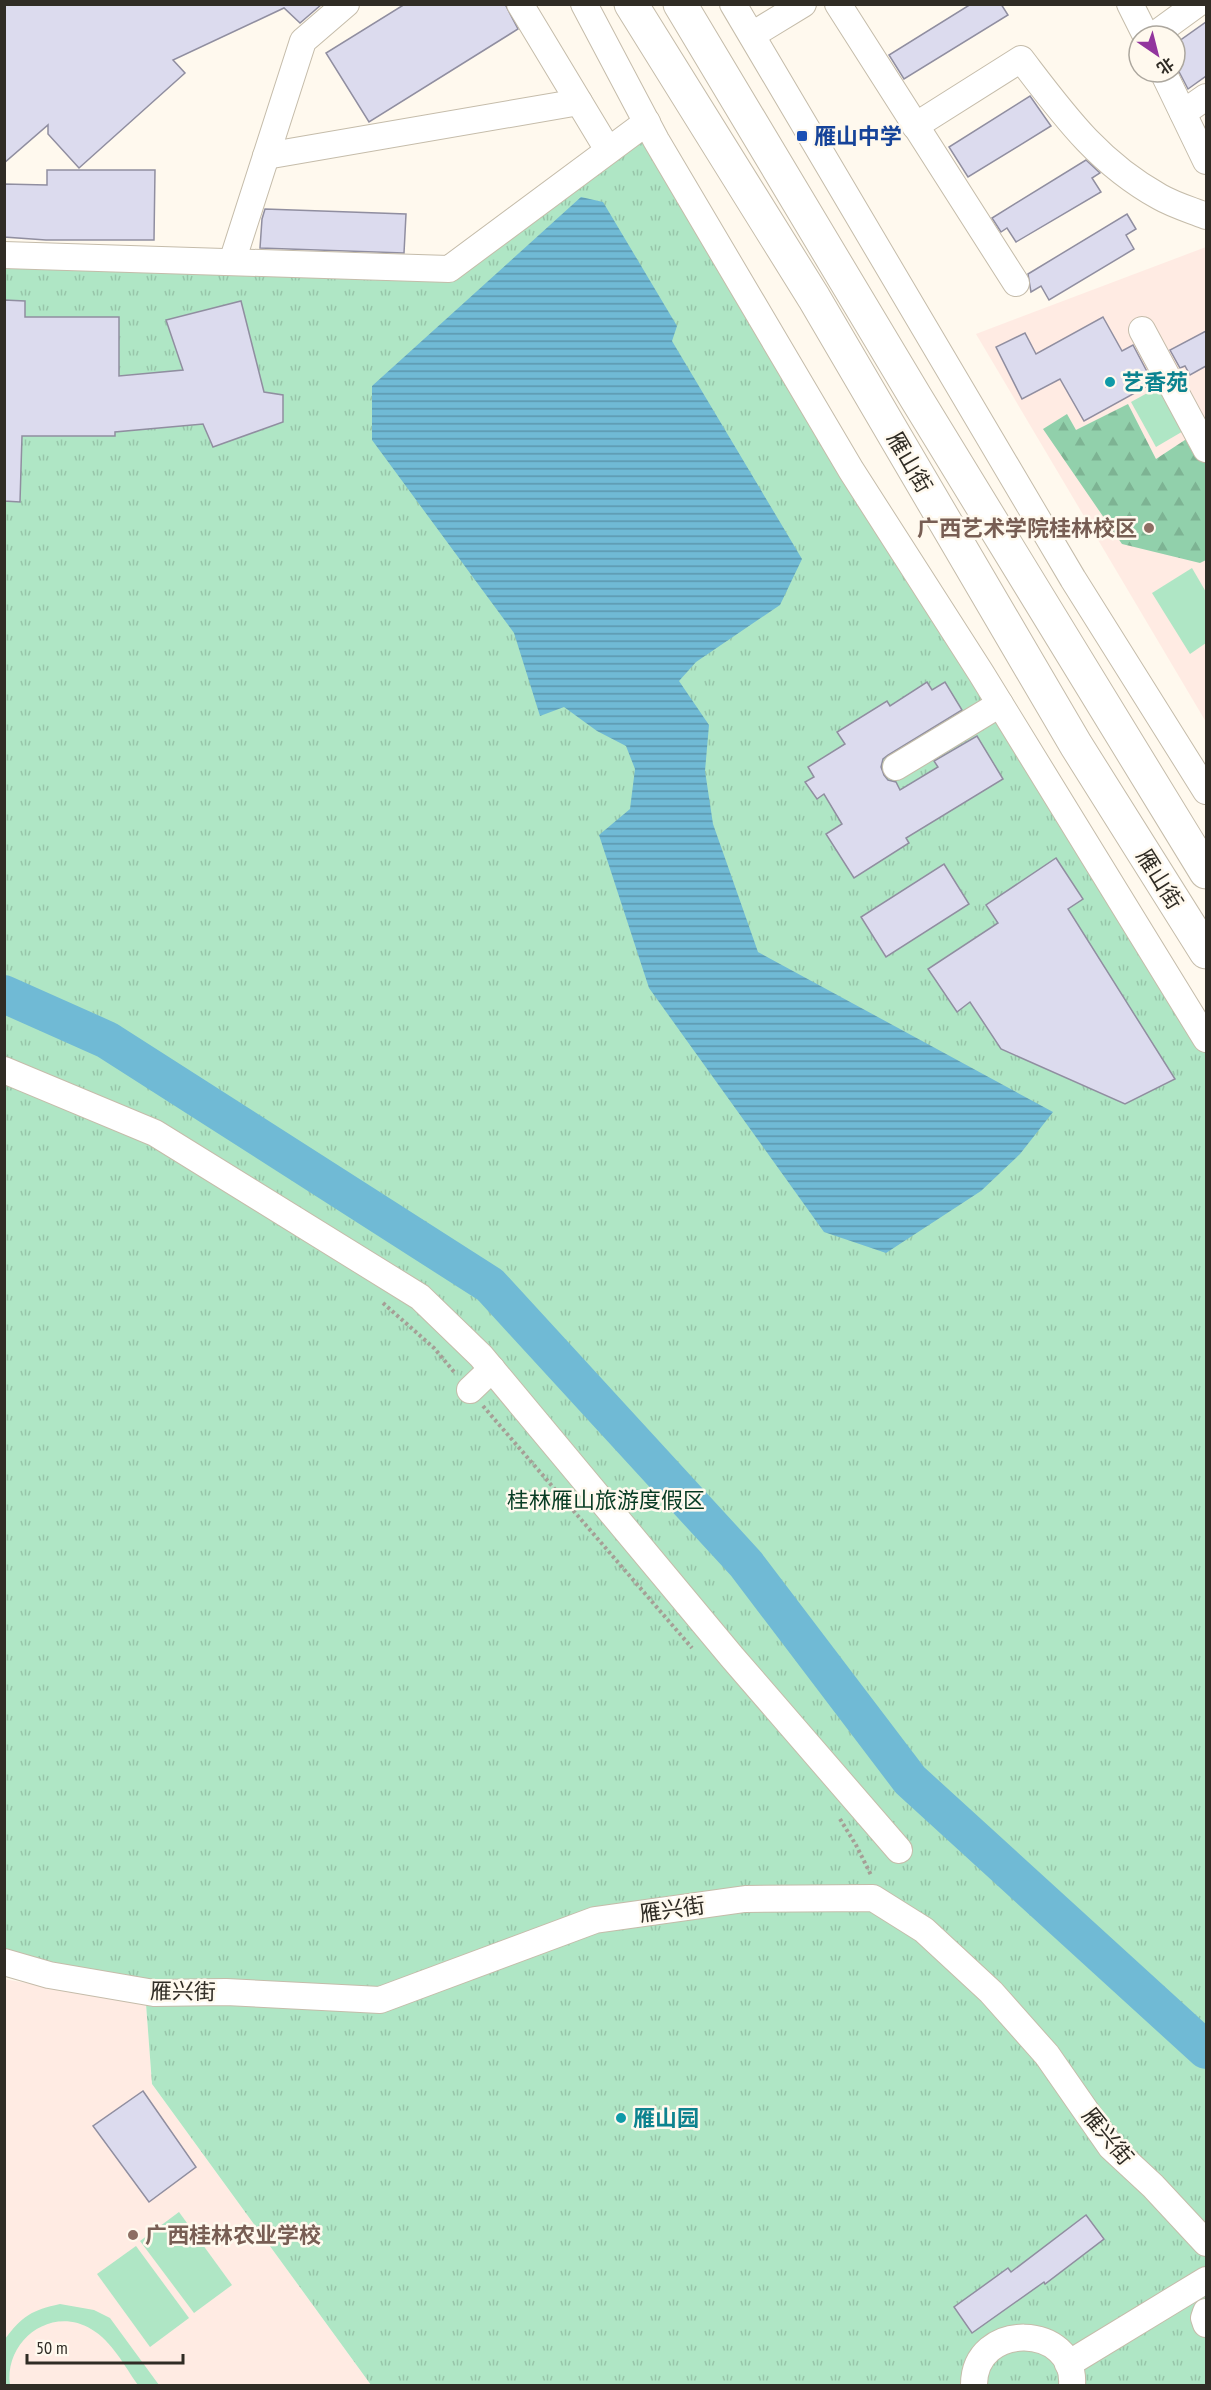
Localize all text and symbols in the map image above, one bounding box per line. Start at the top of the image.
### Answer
north arrow [1127,24,1187,84]
text: 北 [1153,54,1178,79]
place label: 雁山中学 [814,122,902,150]
marker: 雁山中学 [795,129,809,143]
place label: 艺香苑 [1122,368,1188,396]
marker: 艺香苑 [1103,375,1117,389]
street label: 雁山街 [881,426,939,498]
place label: 广西艺术学院桂林校区 [917,514,1137,542]
marker: 广西艺术学院桂林校区 [1142,521,1156,535]
street label: 雁山街 [1131,844,1189,914]
park label: 桂林雁山旅游度假区 [507,1486,705,1514]
street label: 雁兴街 [637,1891,707,1927]
street label: 雁兴街 [150,1976,216,2006]
street label: 雁兴街 [1076,2102,1140,2170]
place label: 雁山园 [633,2104,699,2132]
marker: 雁山园 [614,2111,628,2125]
place label: 广西桂林农业学校 [145,2221,321,2249]
marker: 广西桂林农业学校 [126,2228,140,2242]
scale bar [27,2327,183,2365]
text: 50 m [36,2336,68,2359]

